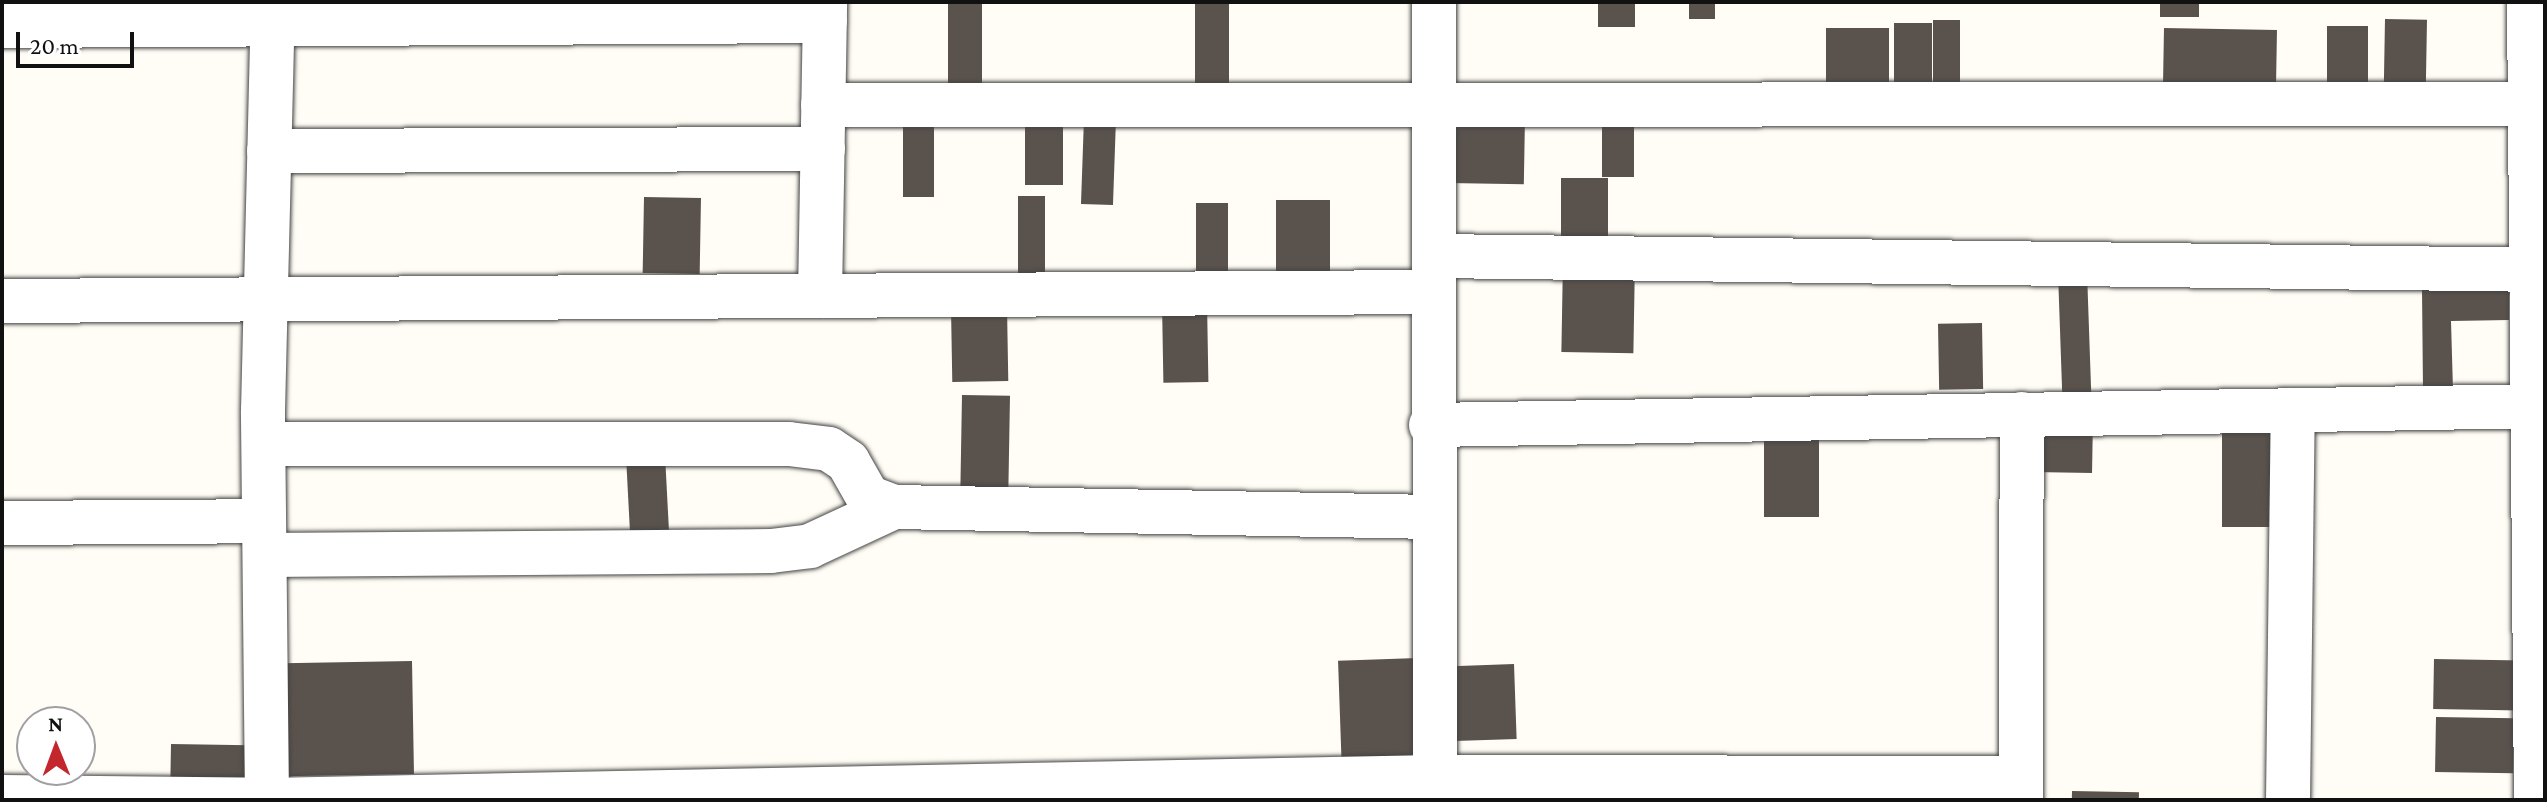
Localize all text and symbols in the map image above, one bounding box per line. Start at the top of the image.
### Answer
scale bar [20,16,138,66]
text: 20 m [30,32,79,59]
north arrow [16,706,96,786]
text: N [48,711,63,736]

